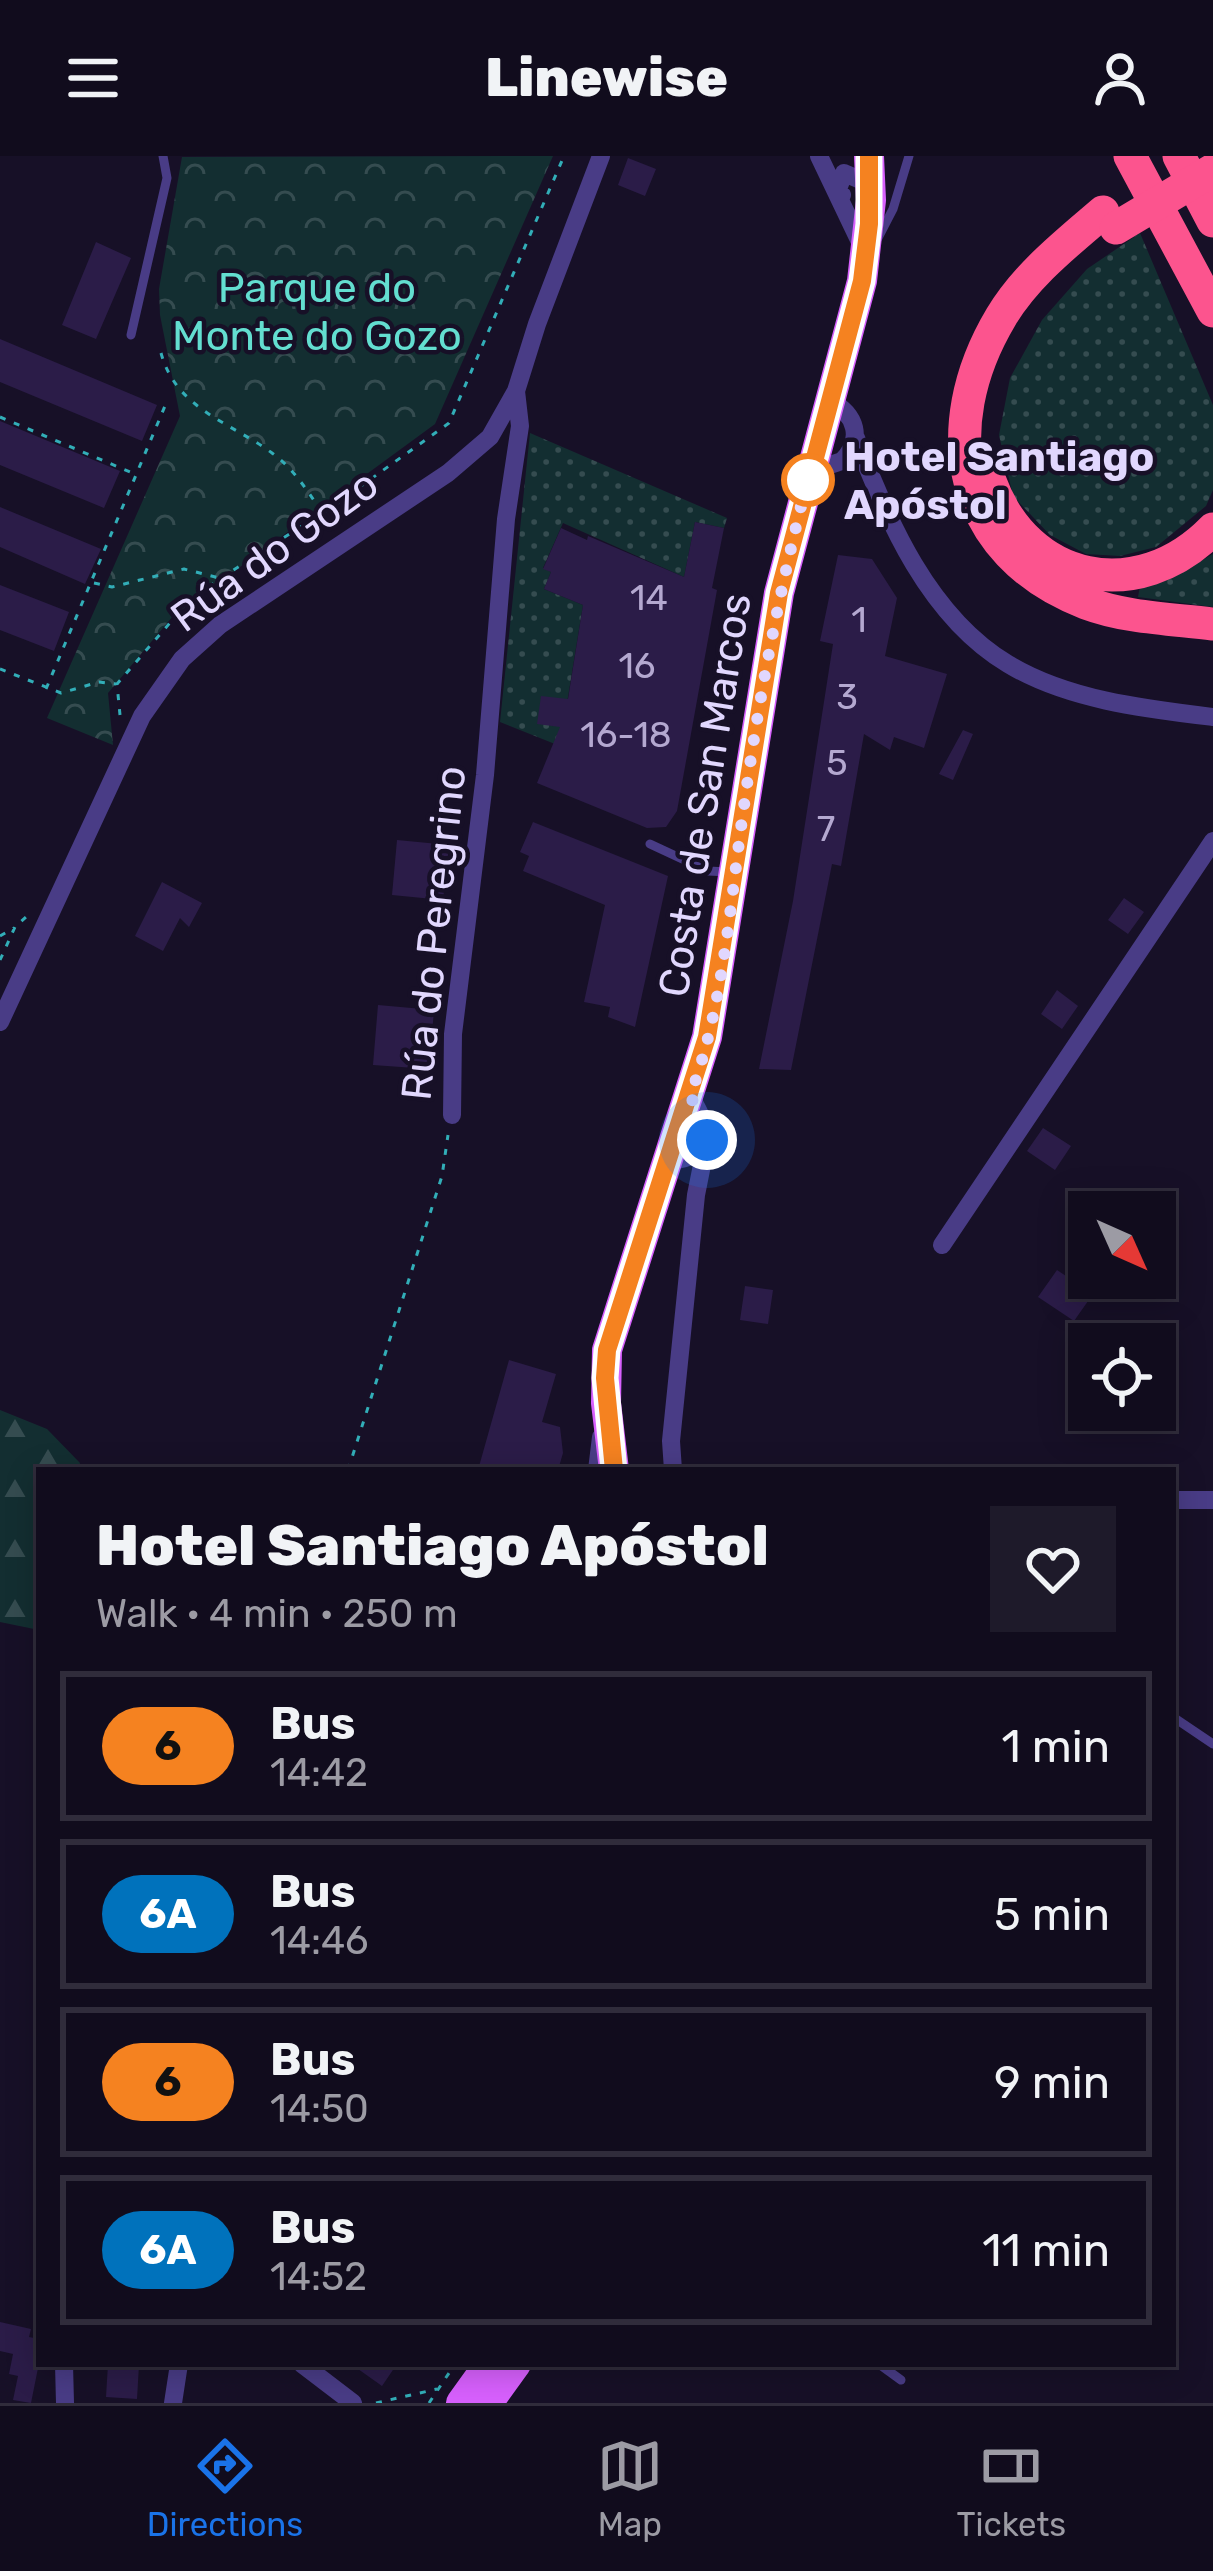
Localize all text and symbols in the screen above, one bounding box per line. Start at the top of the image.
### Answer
icon: menu [60,45,126,111]
icon: person [1087,45,1153,111]
text: Linewise [485,46,728,110]
park label: Parque do Monte do Gozo [172,263,462,361]
place label: Hotel Santiago Apóstol [844,432,1154,530]
marker: Hotel Santiago Apóstol [783,455,833,505]
street label: Rúa do Gozo [161,459,388,643]
house number: 14 [630,576,668,619]
street label: Costa de San Marcos [648,590,762,1001]
house number: 1 [851,598,867,641]
house number: 16 [618,644,656,687]
house number: 3 [836,675,858,718]
house number: 16-18 [580,713,672,756]
house number: 5 [826,741,848,784]
street label: Rúa do Peregrino [392,764,476,1103]
house number: 7 [817,807,835,850]
your location [677,1110,737,1170]
north arrow [1068,1191,1176,1299]
map controls [1068,1191,1176,1431]
button: locate [1068,1323,1176,1431]
button: heart [990,1506,1116,1632]
text: Hotel Santiago Apóstol [96,1512,769,1579]
text: Walk · 4 min · 250 m [96,1591,458,1637]
text: Bus [270,1697,355,1750]
text: 1 min [1002,1720,1110,1773]
text: 6 [154,1721,182,1771]
text: 14:42 [270,1750,368,1796]
text: Bus [270,1865,355,1918]
text: 5 min [994,1888,1110,1941]
text: 6A [139,1889,197,1939]
text: 14:46 [270,1918,369,1964]
text: Bus [270,2033,355,2086]
text: 9 min [994,2056,1110,2109]
text: 6 [154,2057,182,2107]
text: 14:50 [270,2086,369,2132]
text: Bus [270,2201,355,2254]
text: 11 min [982,2224,1110,2277]
text: 6A [139,2225,197,2275]
text: 14:52 [270,2254,367,2300]
tab: Directions [147,2433,303,2544]
tab: Map [597,2433,663,2544]
tab: Tickets [957,2433,1066,2544]

